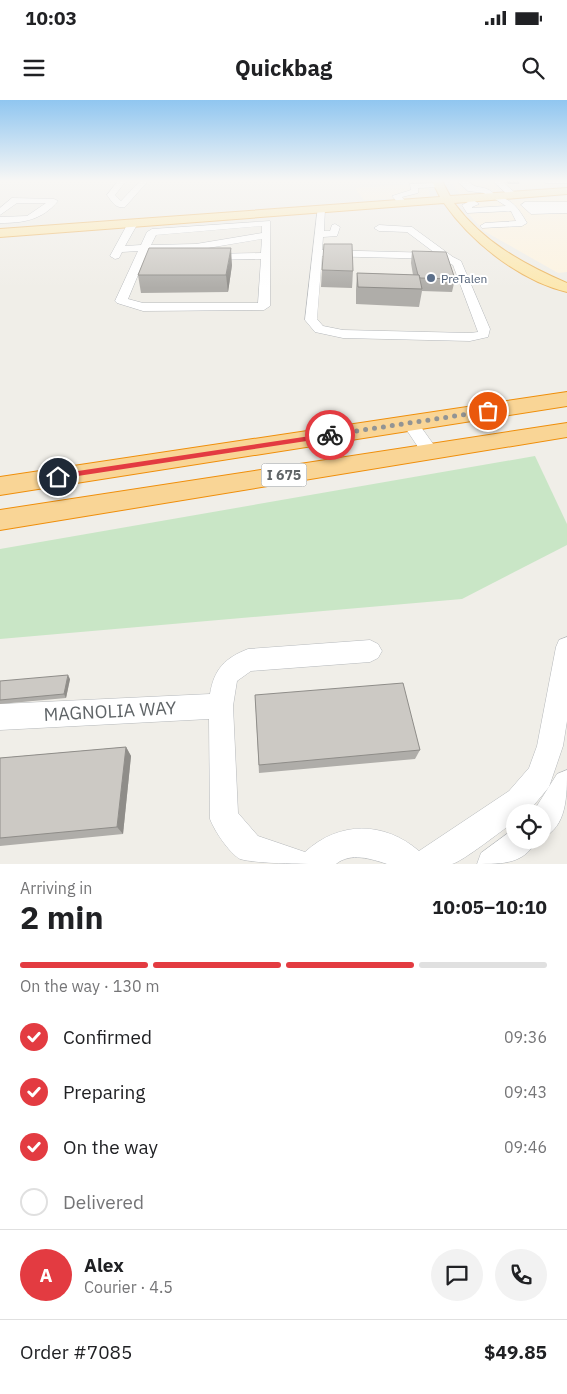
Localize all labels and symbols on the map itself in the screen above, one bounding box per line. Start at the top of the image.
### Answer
place label: PreTalen [441,271,487,286]
marker: PreTalen [425,272,437,284]
pin [467,390,509,432]
courier [305,410,355,460]
pin [37,456,79,498]
road number: I 675 [262,464,306,486]
street label: MAGNOLIA WAY [43,696,177,726]

